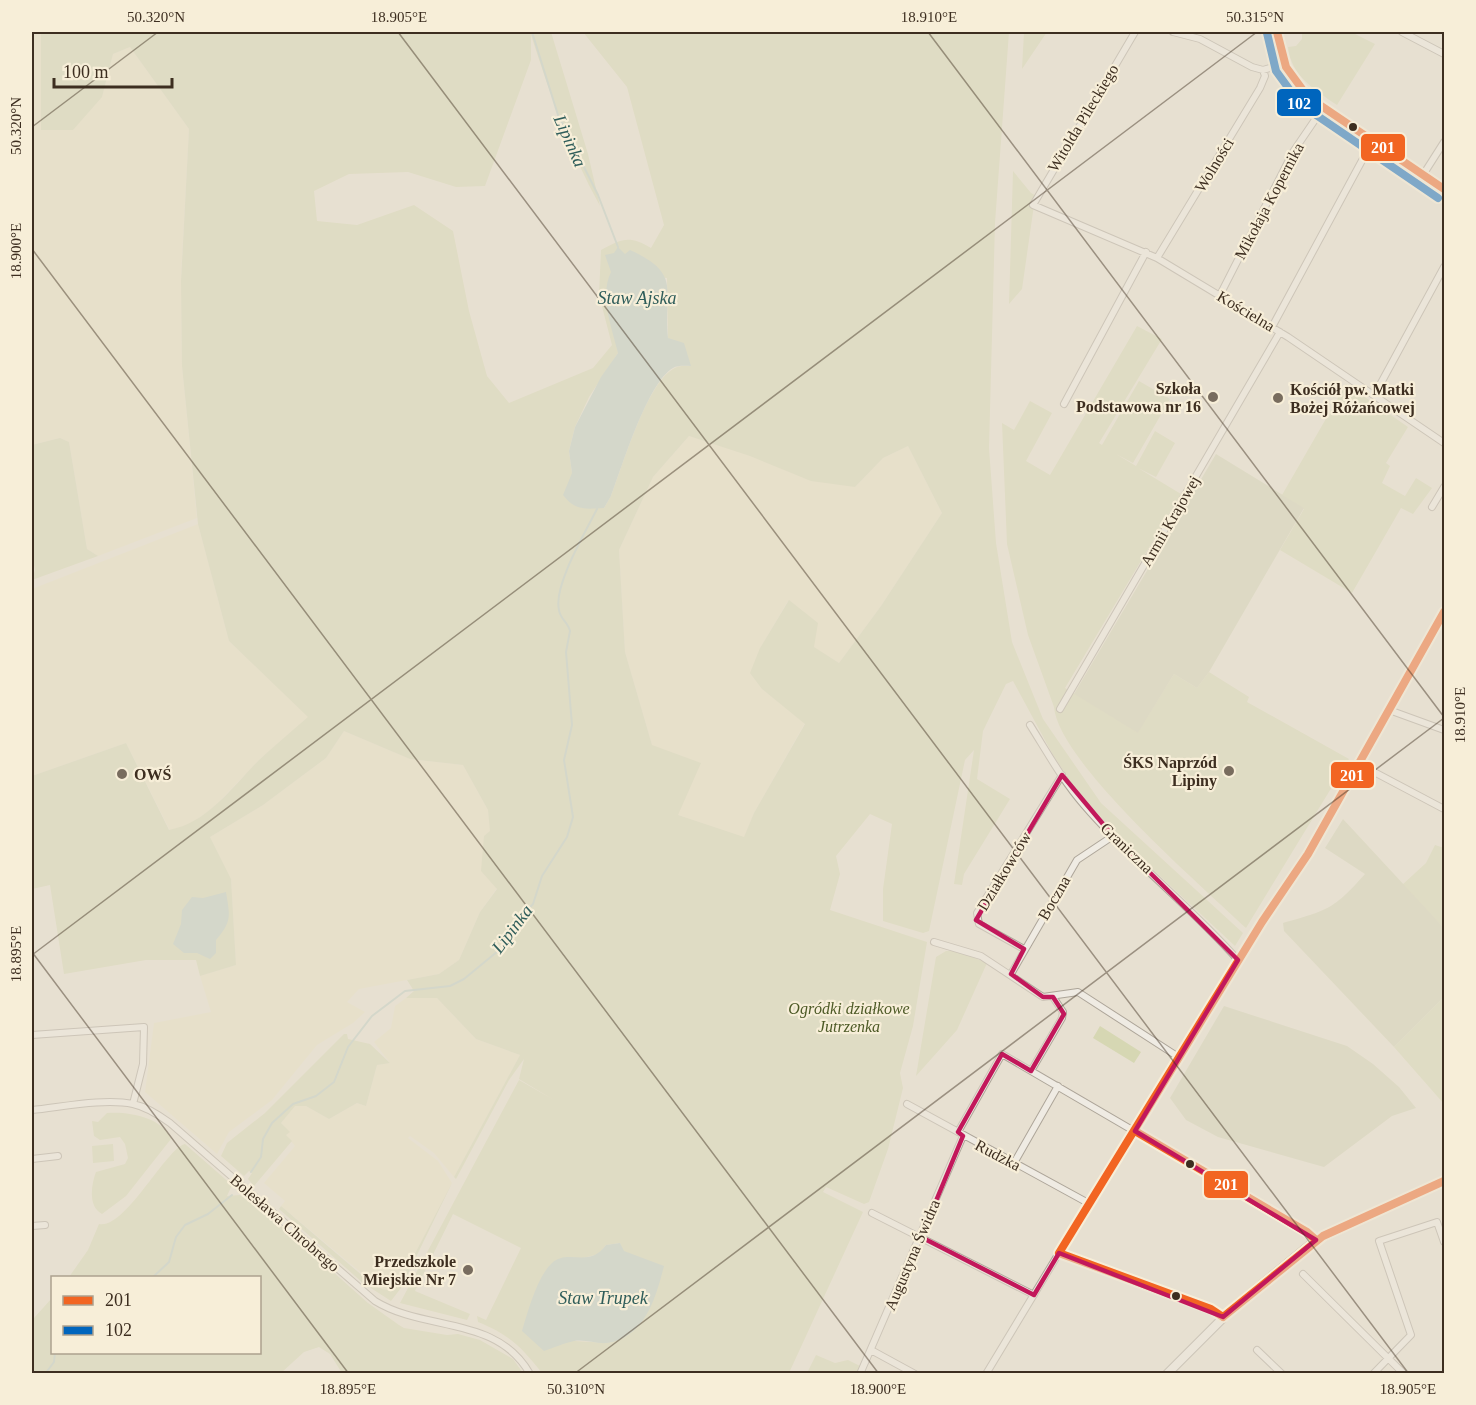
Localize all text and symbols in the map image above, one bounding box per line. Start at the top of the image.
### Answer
text: 50.320°N [127,9,185,25]
text: 18.905°E [371,9,427,25]
text: 18.910°E [901,9,957,25]
text: 50.315°N [1226,9,1284,25]
scale bar [54,51,172,89]
street label: Witolda Pileckiego [1044,61,1123,175]
text: 100 m [63,62,109,82]
line badge: 102 [1276,88,1322,117]
text: 102 [1287,95,1311,112]
text: 50.320°N [8,97,24,155]
water label: Lipinka [549,111,590,170]
unlabelled marker [1347,121,1359,133]
line badge: 201 [1360,133,1406,162]
street label: Wolności [1191,134,1237,195]
text: 201 [1371,139,1395,156]
street label: Mikołaja Kopernika [1231,140,1308,263]
text: 18.900°E [8,223,24,279]
street label: Kościelna [1214,287,1278,335]
water label: Staw Ajska [597,288,677,308]
place label: Szkoła Podstawowa nr 16 [1076,380,1201,415]
place label: Kościół pw. Matki Bożej Różańcowej [1290,381,1415,417]
marker: Szkoła Podstawowa nr 16 [1206,390,1220,404]
marker: Kościół pw. Matki Bożej Różańcowej [1271,391,1285,405]
street label: Armii Krajowej [1137,473,1204,570]
text: 18.910°E [1452,687,1468,743]
place label: ŚKS Naprzód Lipiny [1123,753,1217,790]
line badge: 201 [1330,761,1375,789]
marker: ŚKS Naprzód Lipiny [1222,764,1236,778]
place label: OWŚ [134,765,171,783]
marker: OWŚ [115,767,129,781]
text: 201 [1340,767,1364,784]
street label: Graniczna [1097,819,1157,877]
street label: Działkowców [974,828,1034,913]
street label: Boczna [1035,873,1073,923]
water label: Lipinka [487,901,537,958]
text: 18.895°E [8,926,24,982]
park label: Ogródki działkowe Jutrzenka [788,1000,910,1035]
street label: Rudzka [972,1136,1024,1174]
unlabelled marker [1184,1158,1196,1170]
line badge: 201 [1203,1170,1249,1199]
street label: Bolesława Chrobrego [226,1171,343,1276]
text: 201 [1214,1176,1238,1193]
street label: Augustyna Świdra [880,1197,944,1313]
place label: Przedszkole Miejskie Nr 7 [363,1253,456,1289]
marker: Przedszkole Miejskie Nr 7 [461,1263,475,1277]
legend [51,1276,261,1354]
water label: Staw Trupek [558,1288,649,1308]
text: 201 [105,1290,132,1310]
unlabelled marker [1170,1290,1182,1302]
text: 102 [105,1320,132,1340]
text: 18.895°E [320,1381,376,1397]
text: 50.310°N [547,1381,605,1397]
text: 18.900°E [850,1381,906,1397]
text: 18.905°E [1380,1381,1436,1397]

